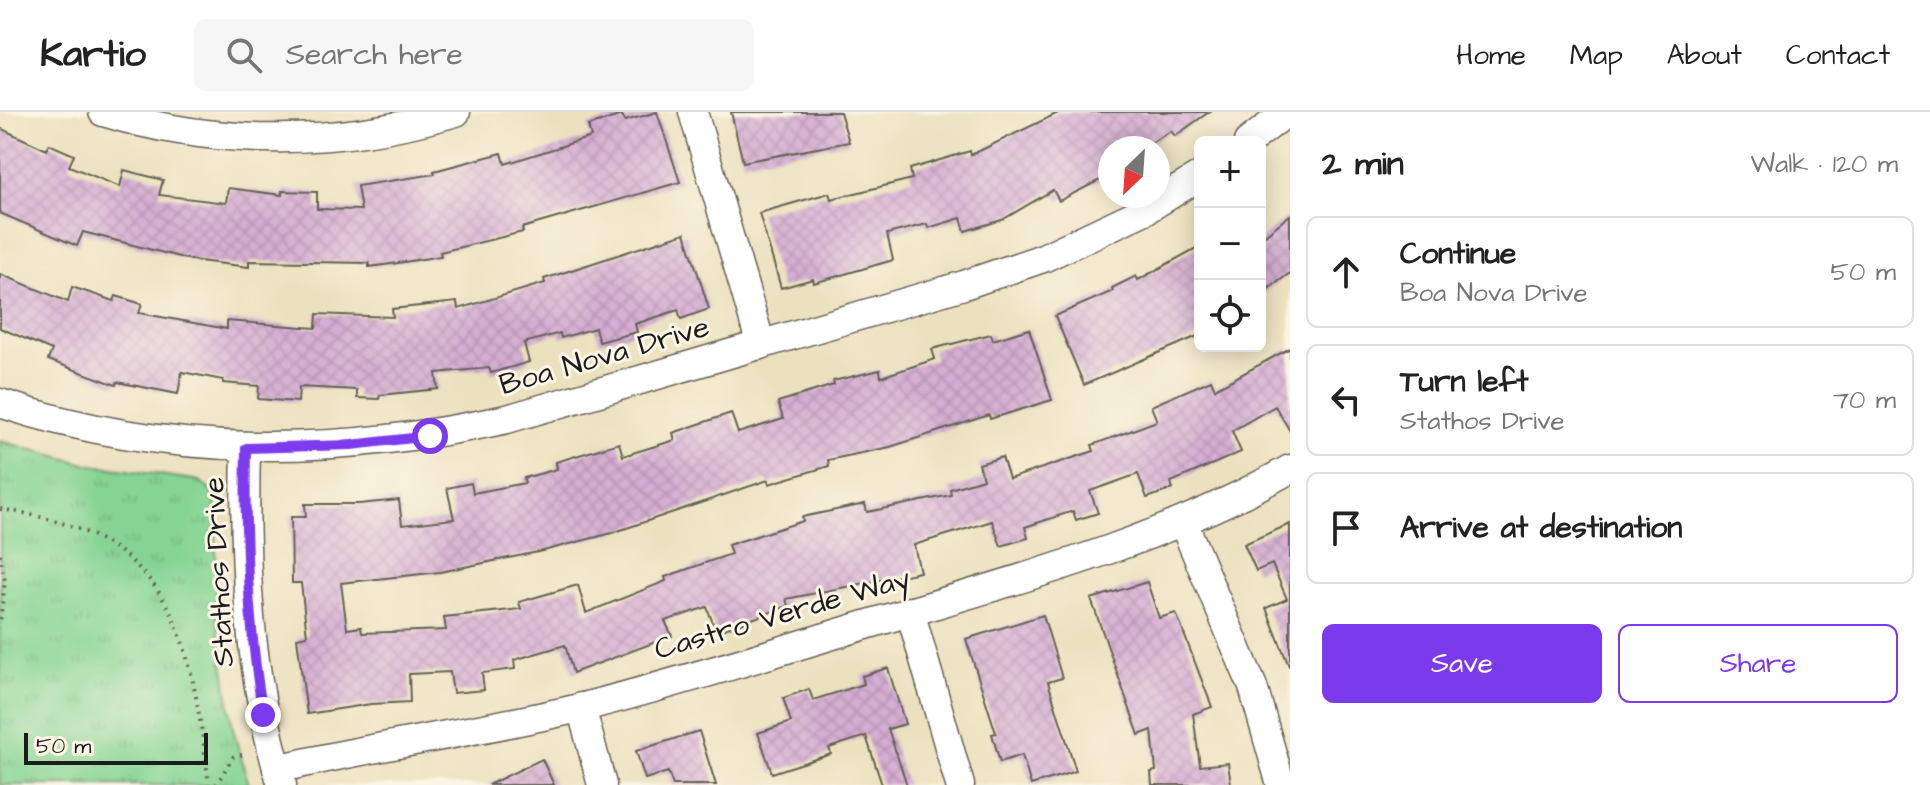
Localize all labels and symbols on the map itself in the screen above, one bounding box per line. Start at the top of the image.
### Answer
north arrow [1098,136,1170,208]
street label: Boa Nova Drive [495,306,714,406]
route start [412,418,448,454]
street label: Stathos Drive [193,476,245,668]
street label: Castro Verde Way [649,557,915,672]
route end [245,697,281,733]
scale bar [24,729,208,765]

